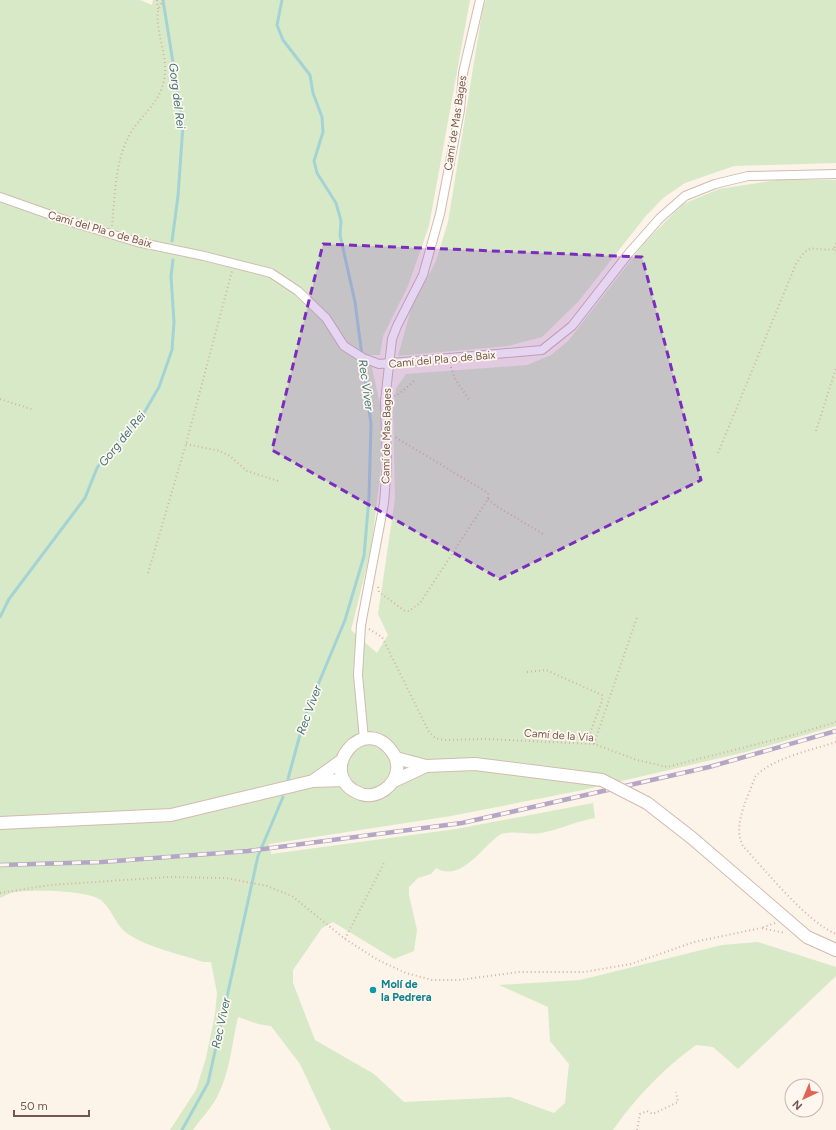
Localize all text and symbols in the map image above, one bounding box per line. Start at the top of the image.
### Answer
water label: Gorg del Rei [166,62,188,130]
street label: Camí de Mas Bages [442,75,469,172]
street label: Camí del Pla o de Baix [47,208,154,251]
street label: Camí del Pla o de Baix [388,348,497,371]
water label: Rec Viver [355,359,377,412]
street label: Camí de Mas Bages [379,388,394,484]
water label: Gorg del Rei [96,409,148,469]
water label: Rec Viver [294,683,325,737]
street label: Camí de la Via [524,727,594,744]
place label: Molí de la Pedrera [381,978,432,1004]
marker: Molí de la Pedrera [368,985,378,995]
water label: Rec Viver [209,996,233,1050]
north arrow [784,1078,824,1118]
scale bar [14,1092,89,1118]
text: N [790,1097,805,1112]
text: 50 m [20,1099,48,1113]

